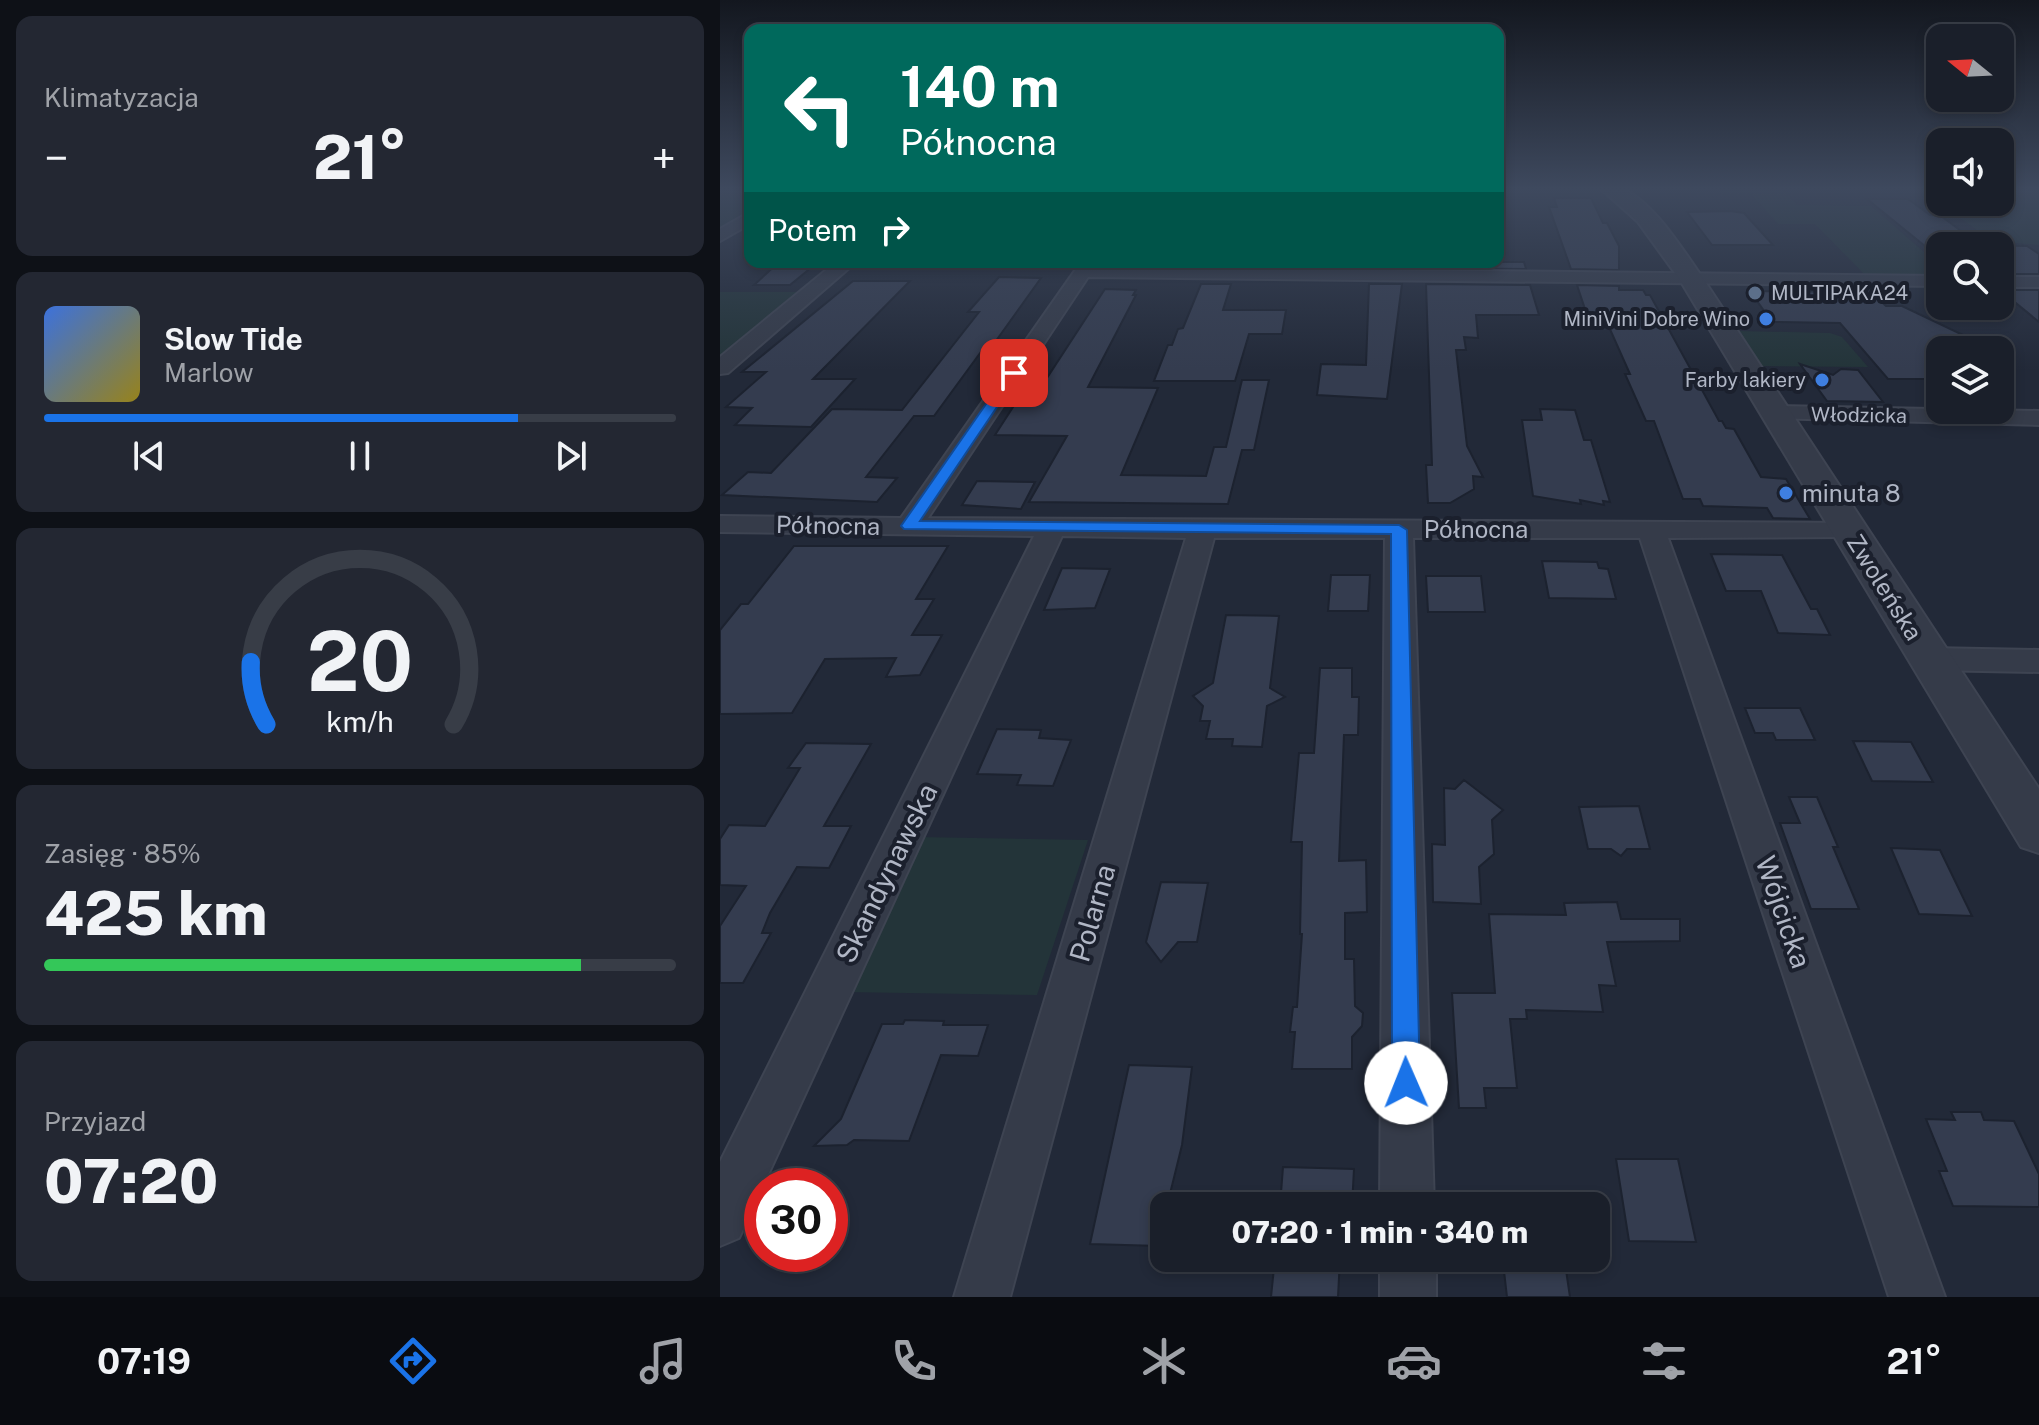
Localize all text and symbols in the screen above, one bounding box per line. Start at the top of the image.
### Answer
north arrow [1926,24,2014,112]
map controls [1926,24,2014,424]
text: 140 m [900,54,1060,120]
icon: left [768,56,872,160]
text: Klimatyzacja [44,82,199,113]
text: Północna [900,121,1057,163]
text: 21° [313,122,407,193]
button: sound [1926,128,2014,216]
text: − [44,132,68,184]
text: + [652,132,676,184]
icon: right [873,208,917,252]
text: Potem [768,212,857,248]
button: search [1926,232,2014,320]
place label: MULTIPAKA24 [1771,281,1908,305]
marker: MULTIPAKA24 [1746,284,1764,302]
place label: MiniVini Dobre Wino [1563,307,1750,331]
marker: MiniVini Dobre Wino [1757,310,1775,328]
text: Slow Tide [164,321,303,357]
button: layers [1926,336,2014,424]
pin [980,339,1048,407]
icon: arrive [992,351,1036,395]
text: Marlow [164,357,254,388]
place label: Farby lakiery [1685,368,1806,392]
marker: Farby lakiery [1813,371,1831,389]
street label: Włodzicka [1811,402,1907,428]
icon: previous [127,434,171,478]
icon: pause [338,434,382,478]
icon: next [549,434,593,478]
place label: minuta 8 [1802,479,1901,507]
marker: minuta 8 [1777,484,1795,502]
street label: Północna [776,510,880,540]
street label: Północna [1424,515,1528,543]
street label: Zwoleńska [1841,529,1929,645]
text: 20 [307,611,413,709]
text: km/h [326,705,394,738]
street label: Skandynawska [828,778,944,968]
text: Zasięg · 85% [44,838,201,869]
street label: Wójcicka [1749,852,1819,972]
street label: Polarna [1062,860,1122,966]
text: 425 km [44,878,268,949]
position arrow [1364,1041,1448,1125]
text: Przyjazd [44,1106,146,1137]
text: 07:20 [44,1146,218,1217]
speed limit sign: 30 [744,1168,848,1272]
text: 07:20 · 1 min · 340 m [1232,1214,1528,1250]
icon: directions [385,1333,441,1389]
icon: music [635,1333,691,1389]
icon: phone [886,1333,942,1389]
icon: climate [1136,1333,1192,1389]
icon: car [1386,1333,1442,1389]
icon: filters [1636,1333,1692,1389]
text: 07:19 [97,1340,191,1382]
text: 21° [1887,1340,1942,1382]

